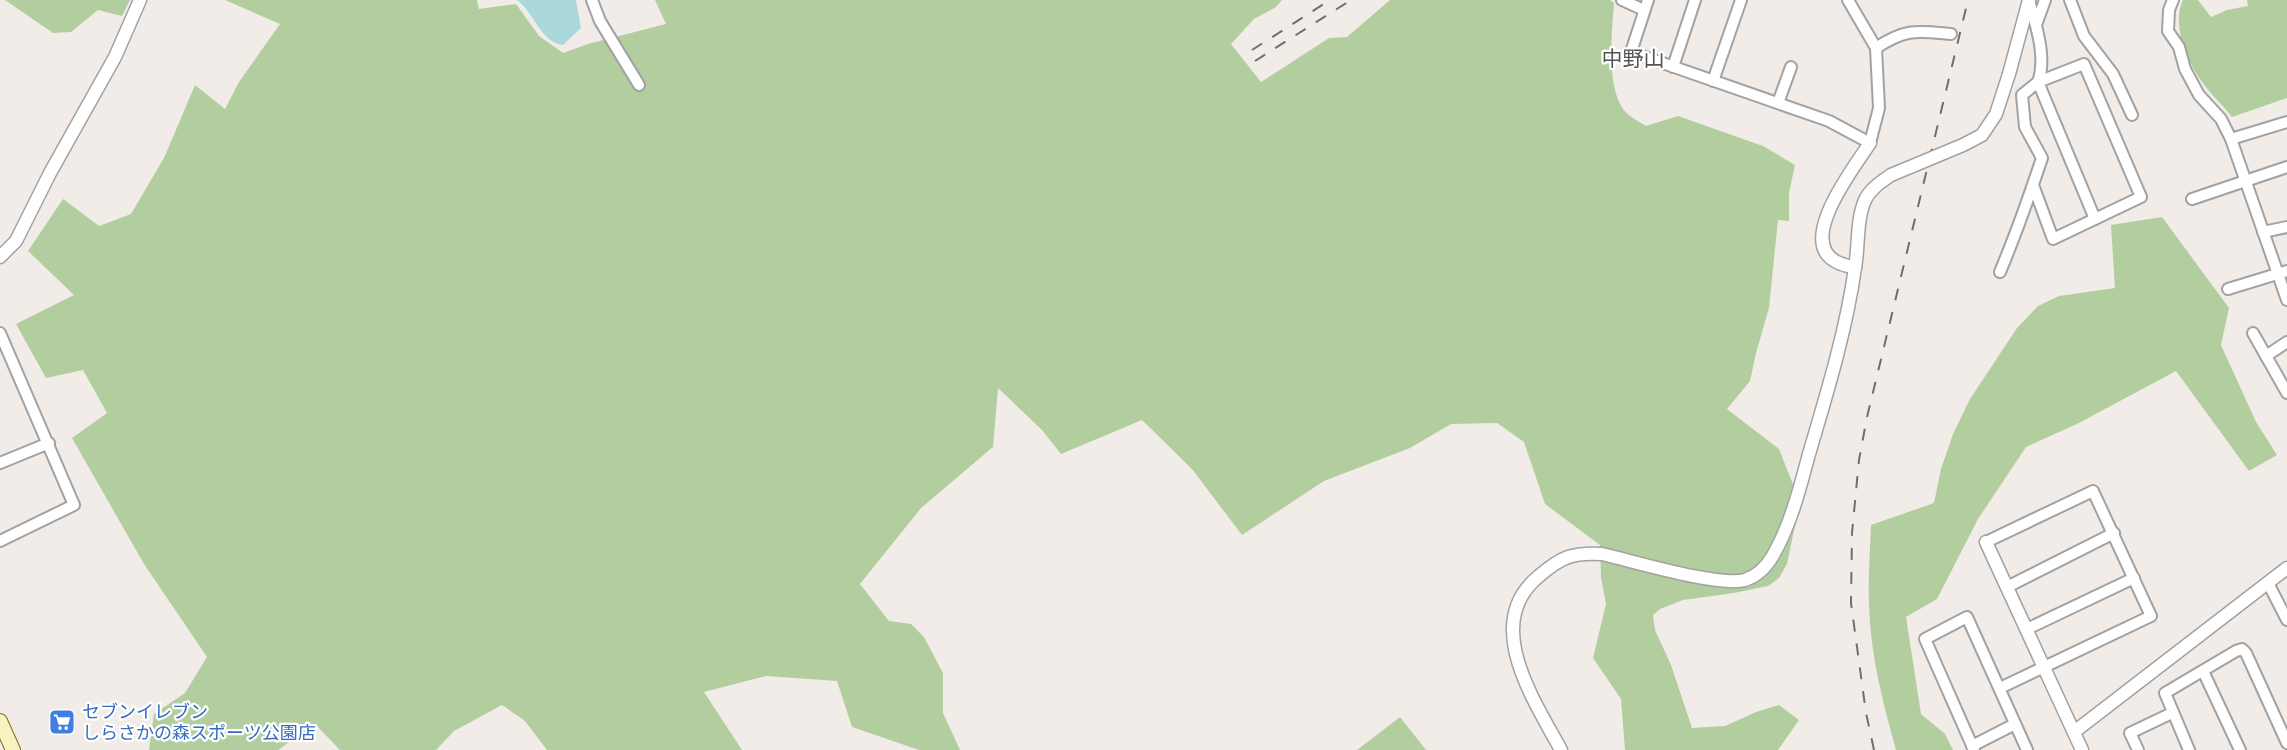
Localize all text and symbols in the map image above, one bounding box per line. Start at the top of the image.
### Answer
district label: 中野山 [1602,46,1665,71]
place label: セブンイレブン しらさかの森スポーツ公園店 [82,701,316,744]
supermarket icon: セブンイレブン しらさかの森スポーツ公園店 [47,707,77,737]

